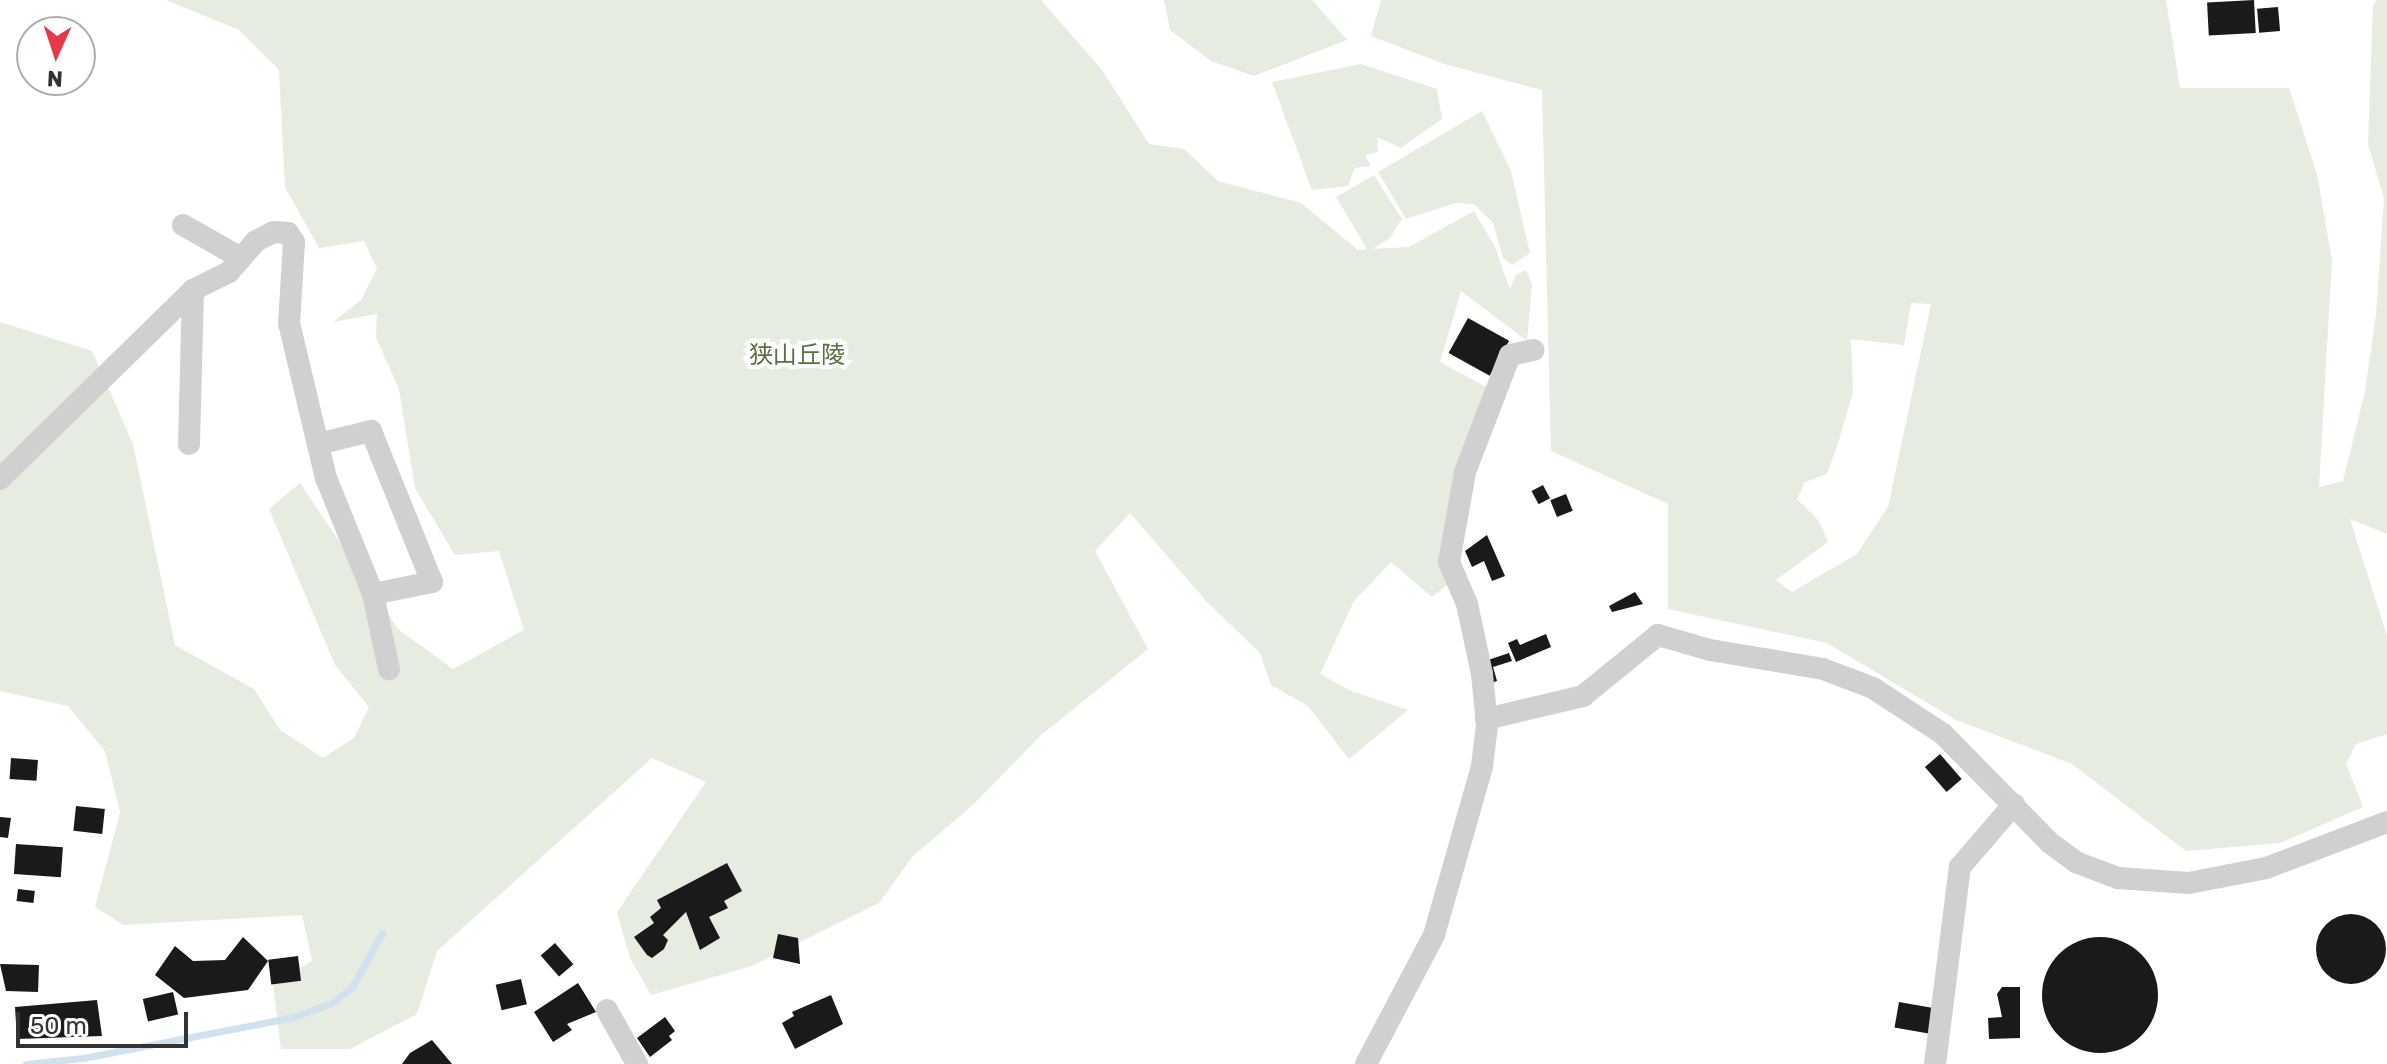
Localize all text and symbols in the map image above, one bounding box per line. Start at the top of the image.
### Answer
north arrow [16,16,96,96]
text: N [46,65,63,92]
park label: 狭山丘陵 [749,342,845,370]
scale bar [20,996,192,1046]
text: 50 m [30,1012,87,1040]

